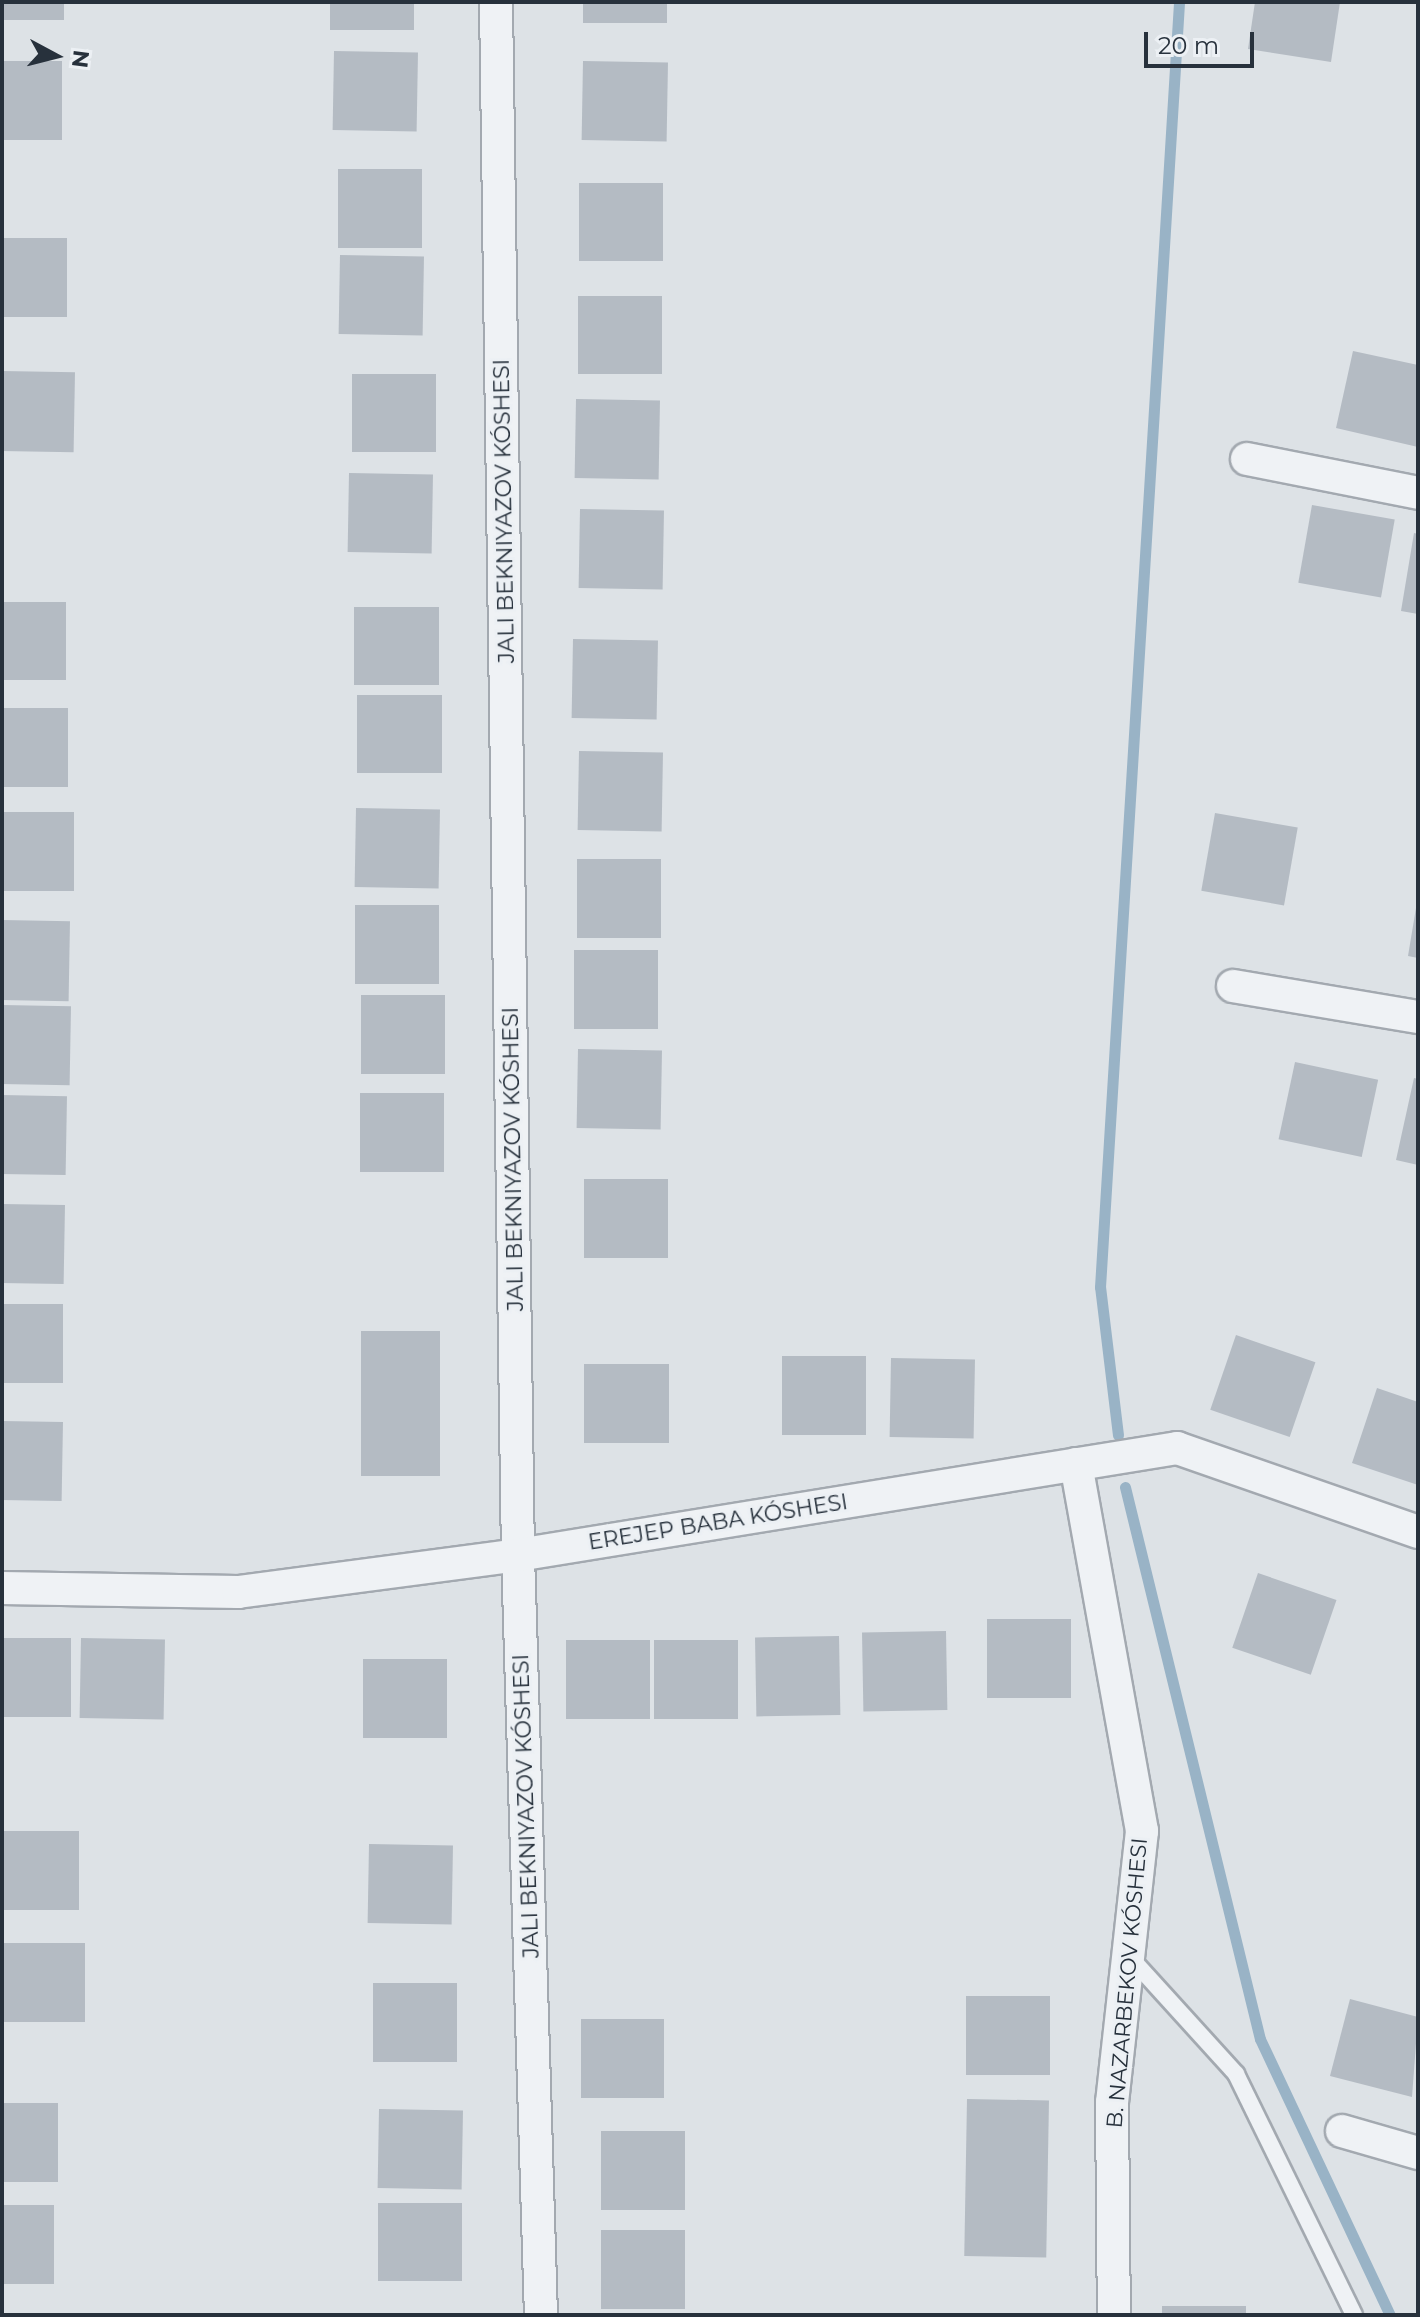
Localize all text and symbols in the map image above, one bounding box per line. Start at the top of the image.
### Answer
north arrow [16,16,96,96]
scale bar [1148,16,1258,66]
text: 20 m [1158,31,1219,60]
text: N [66,49,95,69]
street label: JALI BEKNIYAZOV KÓSHESI [488,359,520,663]
street label: JALI BEKNIYAZOV KÓSHESI [497,1007,529,1311]
street label: EREJEP BABA KÓSHESI [586,1488,850,1556]
street label: JALI BEKNIYAZOV KÓSHESI [507,1653,545,1959]
street label: B. NAZARBEKOV KÓSHESI [1101,1837,1153,2129]

